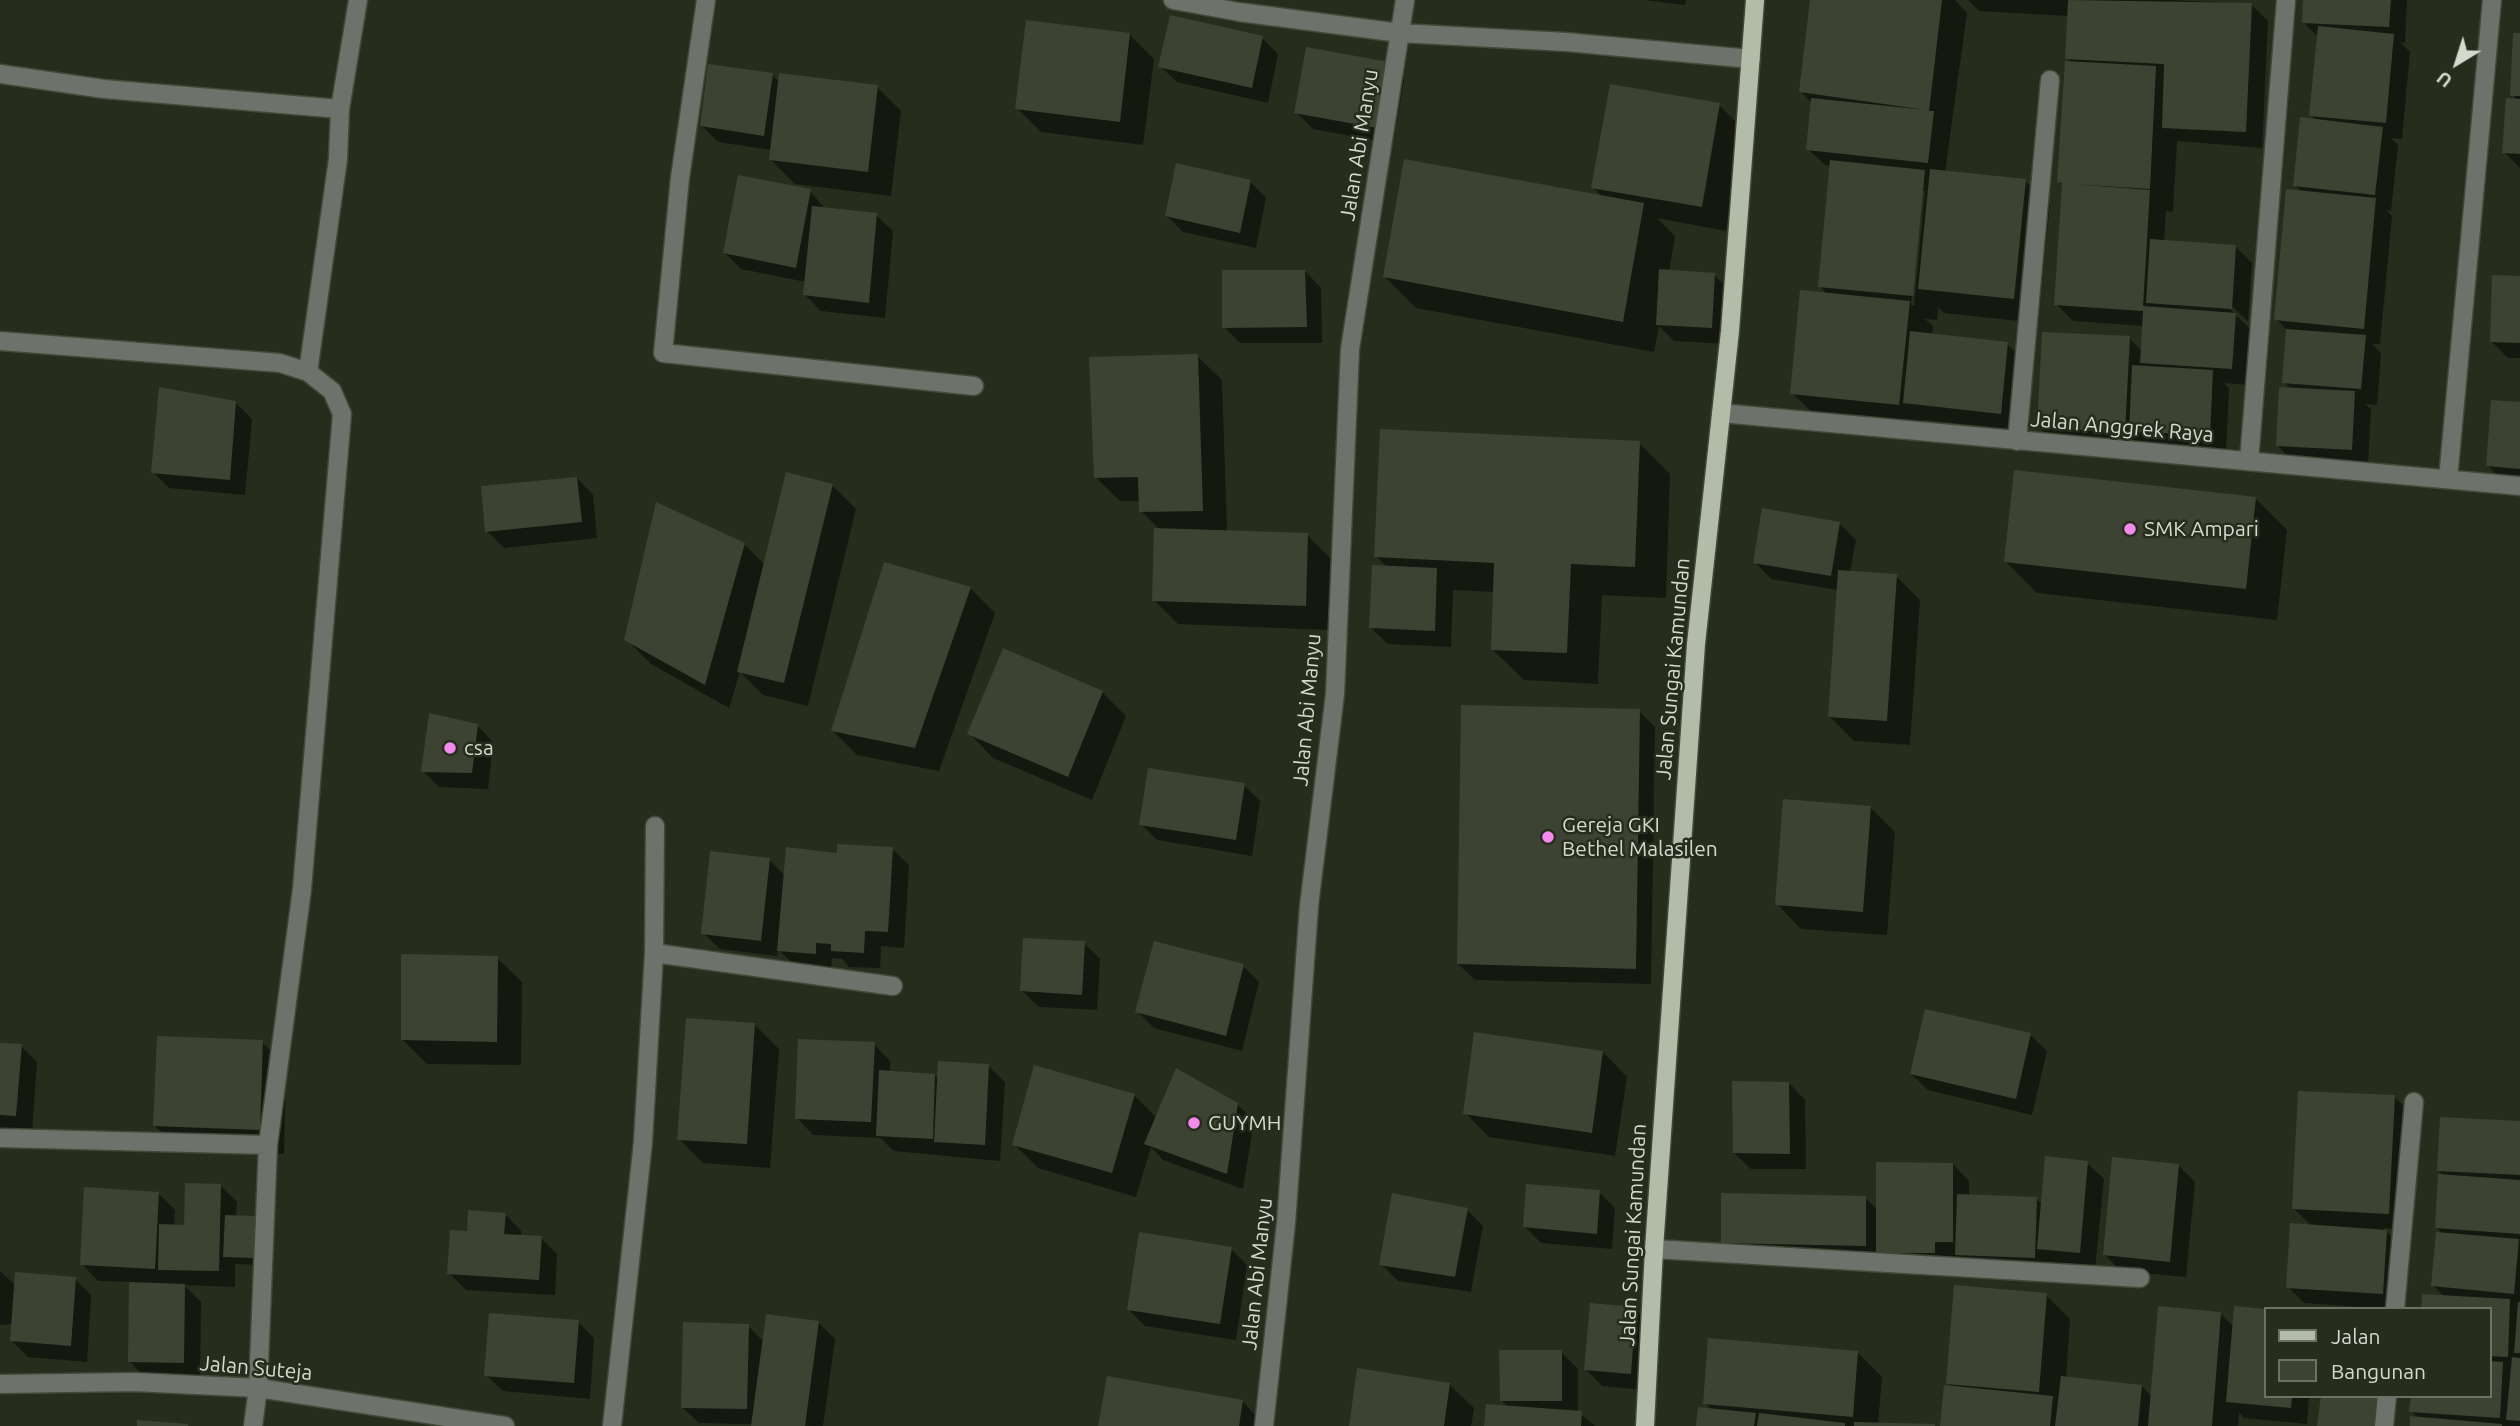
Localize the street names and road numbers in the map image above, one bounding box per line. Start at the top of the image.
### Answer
street label: Jalan Abi Manyu [1335,67,1383,223]
street label: Jalan Anggrek Raya [2029,406,2215,448]
street label: Jalan Sungai Kamundan [1651,557,1695,781]
street label: Jalan Abi Manyu [1288,633,1326,787]
street label: Jalan Sungai Kamundan [1615,1123,1651,1347]
street label: Jalan Abi Manyu [1236,1197,1278,1351]
street label: Jalan Suteja [199,1351,313,1385]

